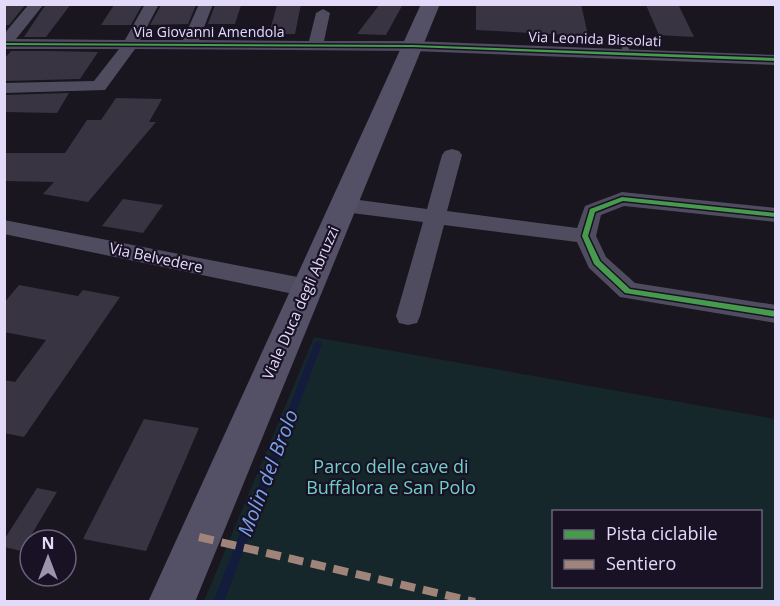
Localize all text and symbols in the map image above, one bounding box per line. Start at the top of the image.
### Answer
street label: Via Giovanni Amendola [133,22,285,41]
street label: Via Leonida Bissolati [528,27,662,50]
street label: Viale Duca degli Abruzzi [257,223,343,382]
street label: Via Belvedere [108,237,205,277]
water label: Molin del Brolo [231,405,304,540]
park label: Parco delle cave di Buffalora e San Polo [306,454,476,499]
legend [552,510,762,588]
text: Pista ciclabile [606,521,718,545]
north arrow [18,528,78,588]
text: N [41,532,55,554]
text: Sentiero [606,551,676,575]

